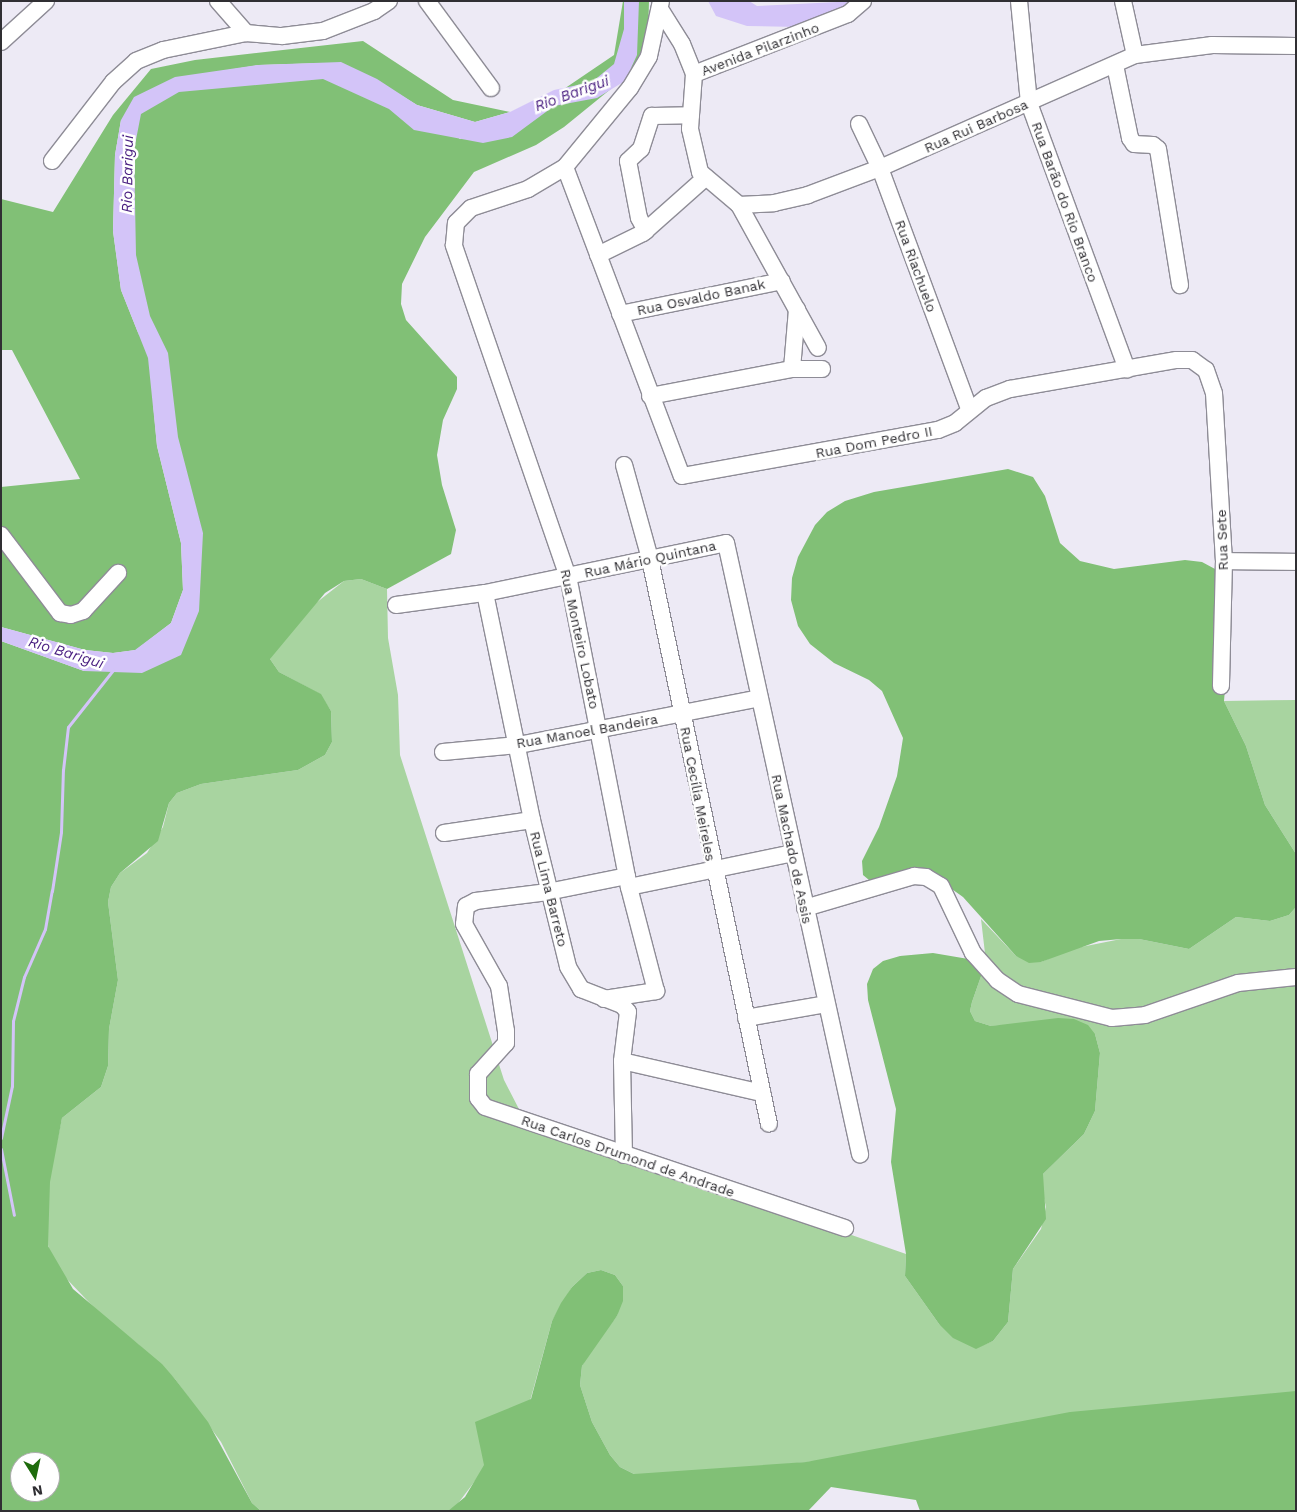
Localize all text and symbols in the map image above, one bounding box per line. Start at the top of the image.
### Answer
street label: Avenida Pilarzinho [699,19,821,79]
water label: Rio Barigui [532,72,612,116]
street label: Rua Rui Barbosa [921,96,1031,156]
street label: Rua Barão do Rio Branco [1028,119,1102,285]
water label: Rio Barigui [118,135,138,213]
street label: Rua Riachuelo [891,217,941,315]
street label: Rua Osvaldo Banak [635,275,767,319]
street label: Rua Dom Pedro II [814,422,934,462]
street label: Rua Sete [1213,509,1231,571]
street label: Rua Mário Quintana [582,537,718,581]
street label: Rua Monteiro Lobato [557,567,603,711]
water label: Rio Barigui [26,633,106,673]
street label: Rua Manoel Bandeira [515,710,659,752]
street label: Rua Cecília Meireles [677,725,719,863]
street label: Rua Machado de Assis [768,772,816,926]
street label: Rua Lima Barreto [526,829,572,949]
street label: Rua Carlos Drumond de Andrade [519,1111,737,1201]
north arrow [10,1452,60,1502]
text: N [31,1482,44,1500]

